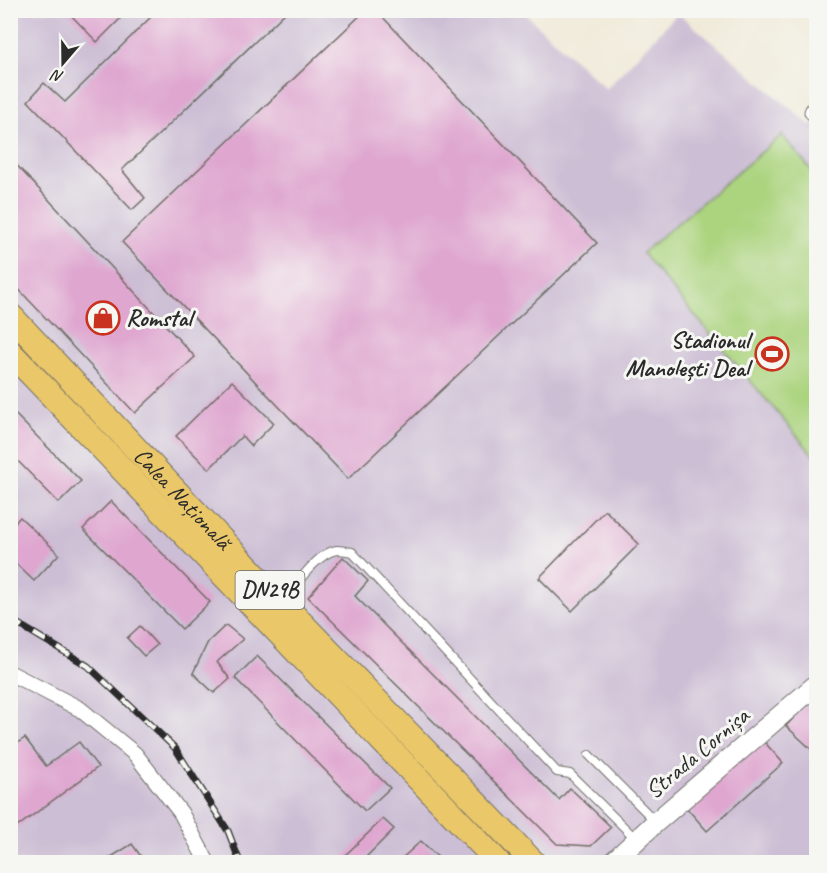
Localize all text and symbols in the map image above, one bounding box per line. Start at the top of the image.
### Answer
north arrow [33,33,93,93]
text: N [47,64,66,87]
shop icon: Romstal [85,300,121,336]
place label: Romstal [126,303,196,333]
place label: Stadionul Manolești Deal [626,325,754,383]
sports icon: Stadionul Manolești Deal [754,336,790,372]
street label: Calea Națională [127,441,240,558]
road number: DN29B [236,571,304,609]
street label: Strada Cornișa [639,700,756,805]

